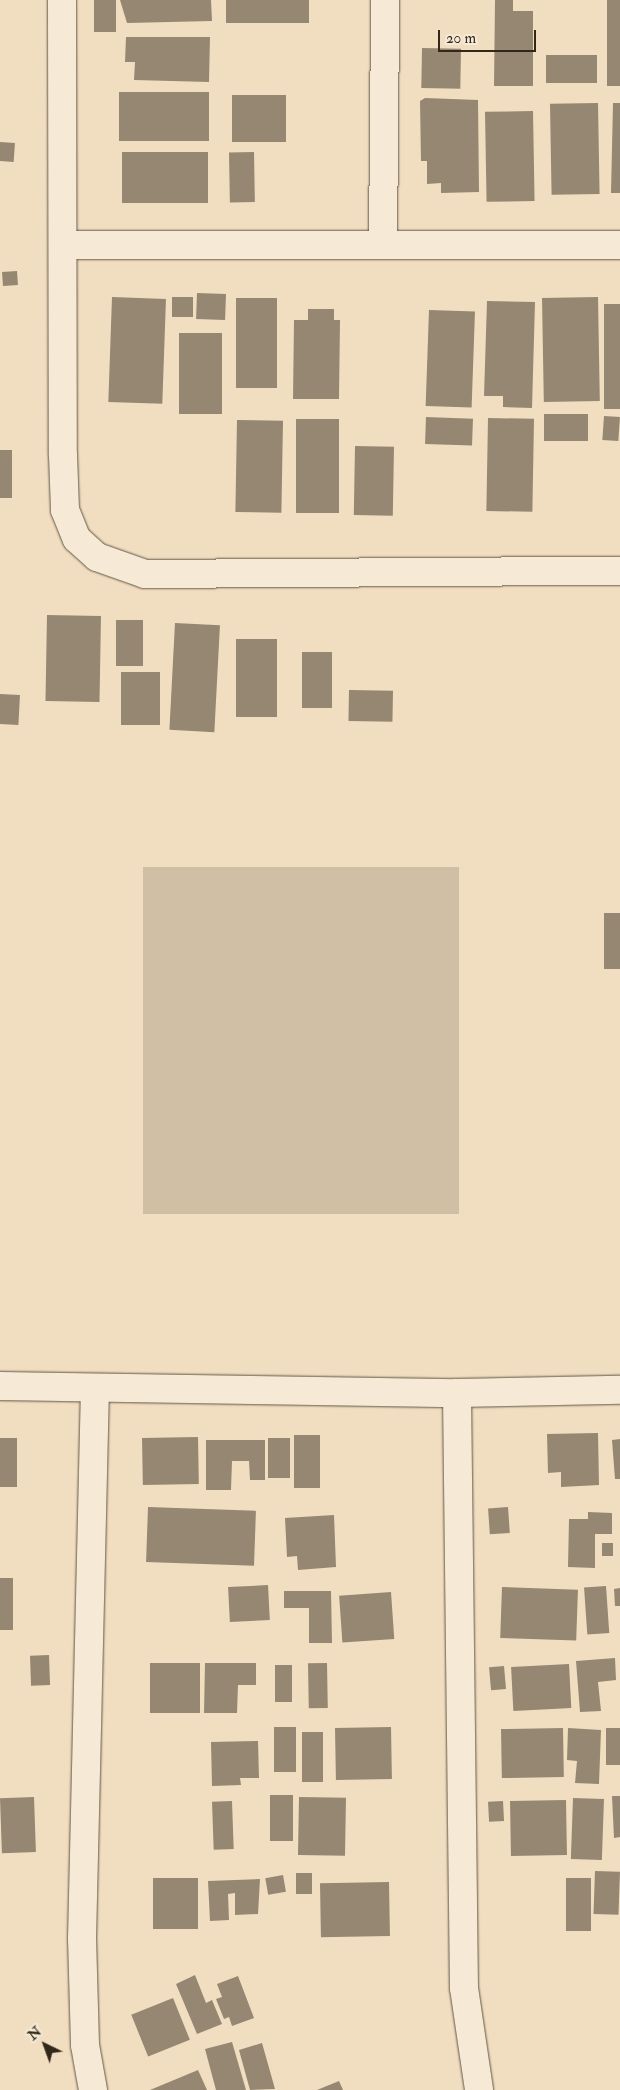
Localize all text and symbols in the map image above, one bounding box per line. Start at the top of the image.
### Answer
scale bar [440,20,538,52]
text: 20 m [446,29,476,48]
north arrow [20,2020,70,2070]
text: N [24,2023,45,2044]

